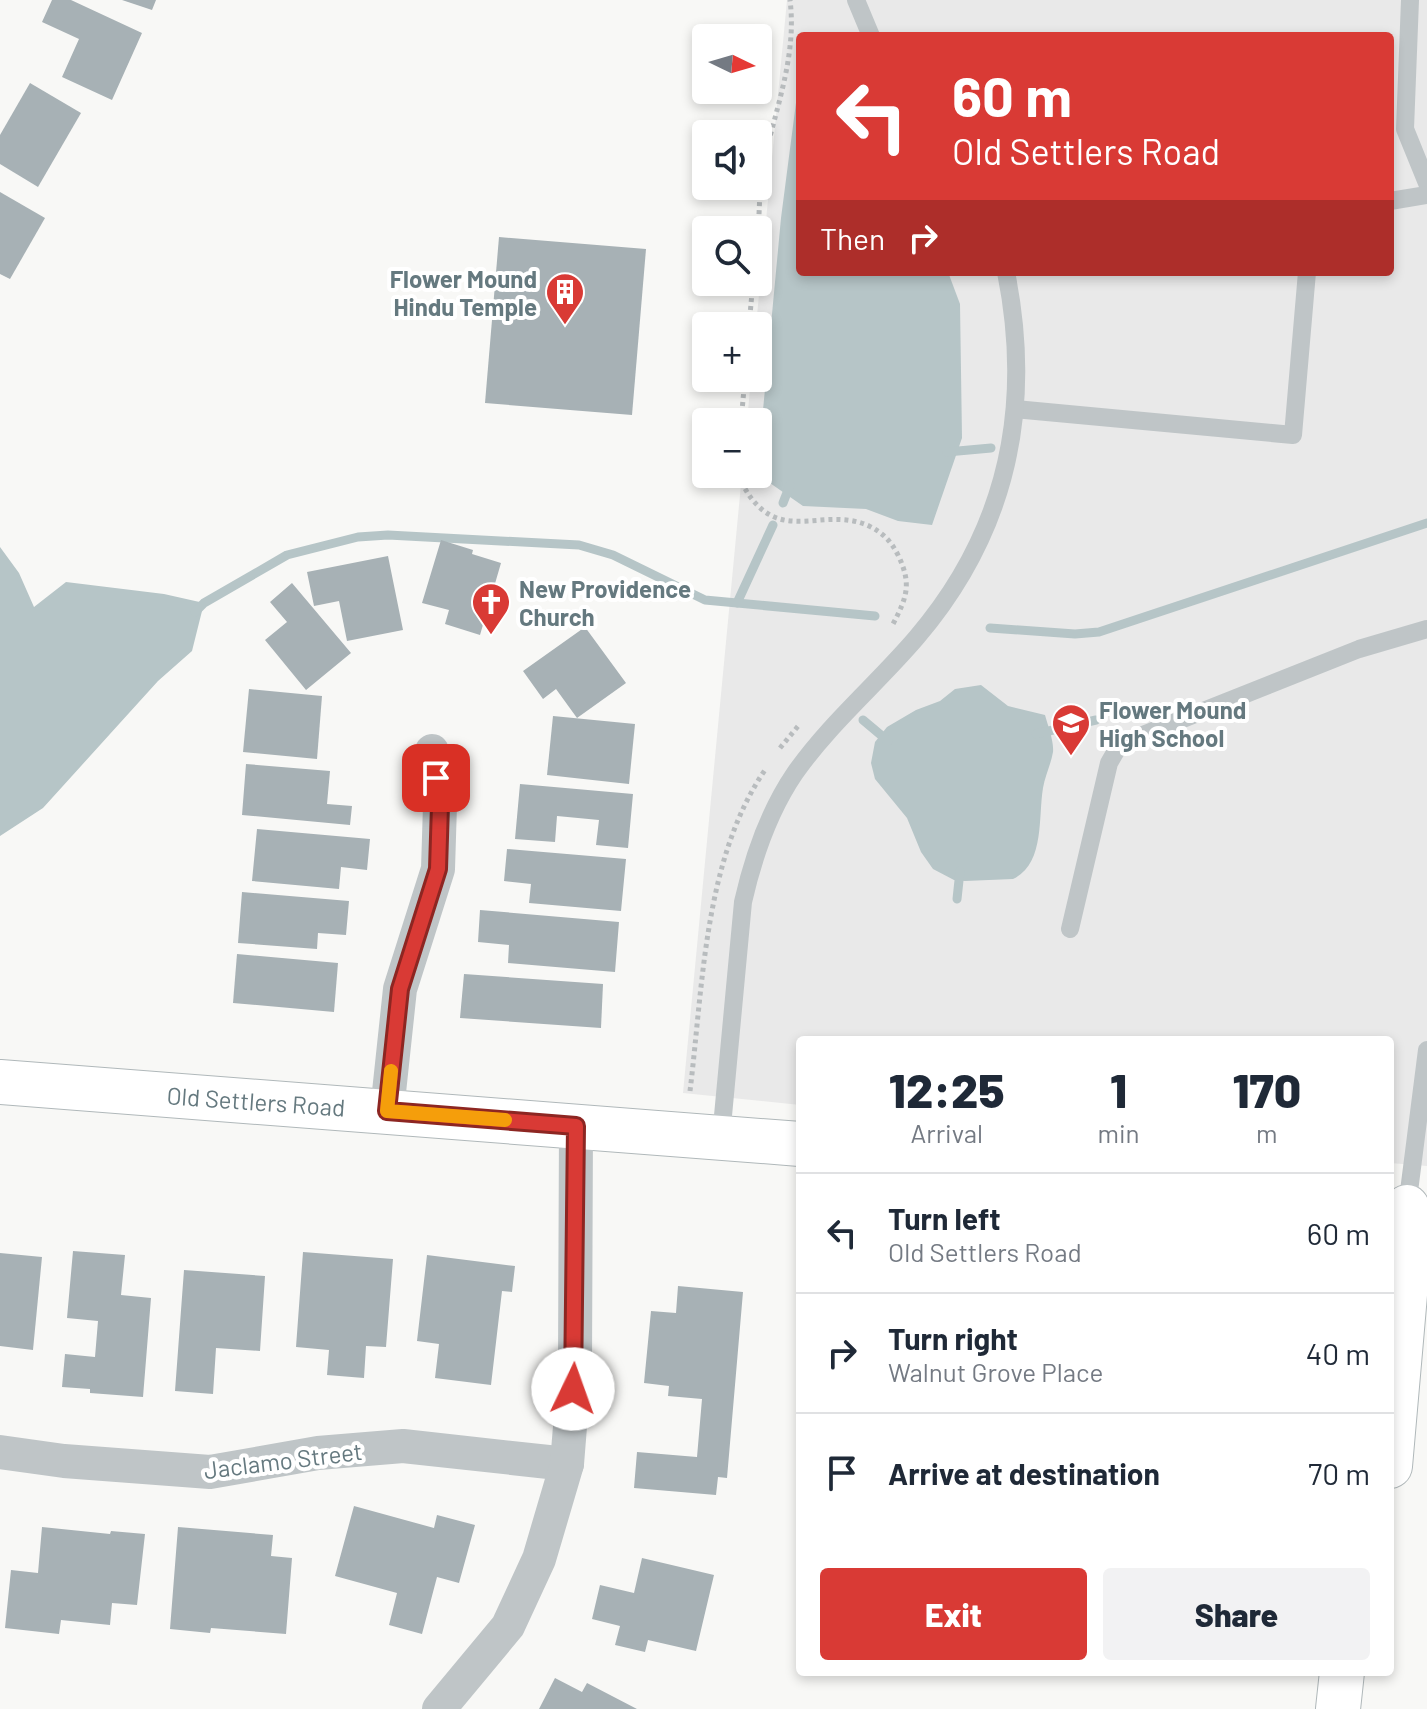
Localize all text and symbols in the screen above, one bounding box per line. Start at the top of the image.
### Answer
north arrow [692,24,772,104]
map controls [692,24,772,488]
text: 60 m [952,61,1072,128]
icon: left [820,64,924,168]
button: sound [692,120,772,200]
text: Old Settlers Road [952,129,1220,172]
button: search [692,216,772,296]
icon: right [901,216,945,260]
text: Then [820,220,885,256]
place label: Flower Mound Hindu Temple [390,264,537,321]
building icon: Flower Mound Hindu Temple [544,271,586,326]
button: + [692,312,772,392]
button: − [692,408,772,488]
place label: New Providence Church [519,574,691,631]
church icon: New Providence Church [470,581,512,636]
place label: Flower Mound High School [1099,695,1246,752]
school or university icon: Flower Mound High School [1050,702,1092,757]
pin [402,744,470,812]
icon: arrive [414,756,458,800]
text: 12:25 [889,1060,1005,1118]
text: 1 [1110,1060,1127,1118]
text: 170 [1232,1060,1301,1118]
street label: Old Settlers Road [166,1080,346,1122]
text: Arrival [910,1117,983,1148]
text: min [1097,1117,1140,1148]
text: m [1256,1117,1278,1148]
text: Turn left [888,1200,1001,1236]
icon: left [820,1211,864,1255]
text: 60 m [1307,1215,1370,1251]
text: Old Settlers Road [888,1236,1082,1267]
text: Turn right [888,1320,1018,1356]
icon: right [820,1331,864,1375]
text: 40 m [1306,1335,1370,1371]
position arrow [531,1347,615,1431]
text: Walnut Grove Place [888,1356,1103,1387]
street label: Jaclamo Street [202,1436,364,1484]
icon: arrive [820,1451,864,1495]
text: Arrive at destination [888,1455,1160,1491]
text: 70 m [1308,1455,1370,1491]
button: Exit [820,1568,1087,1660]
button: Share [1103,1568,1370,1660]

